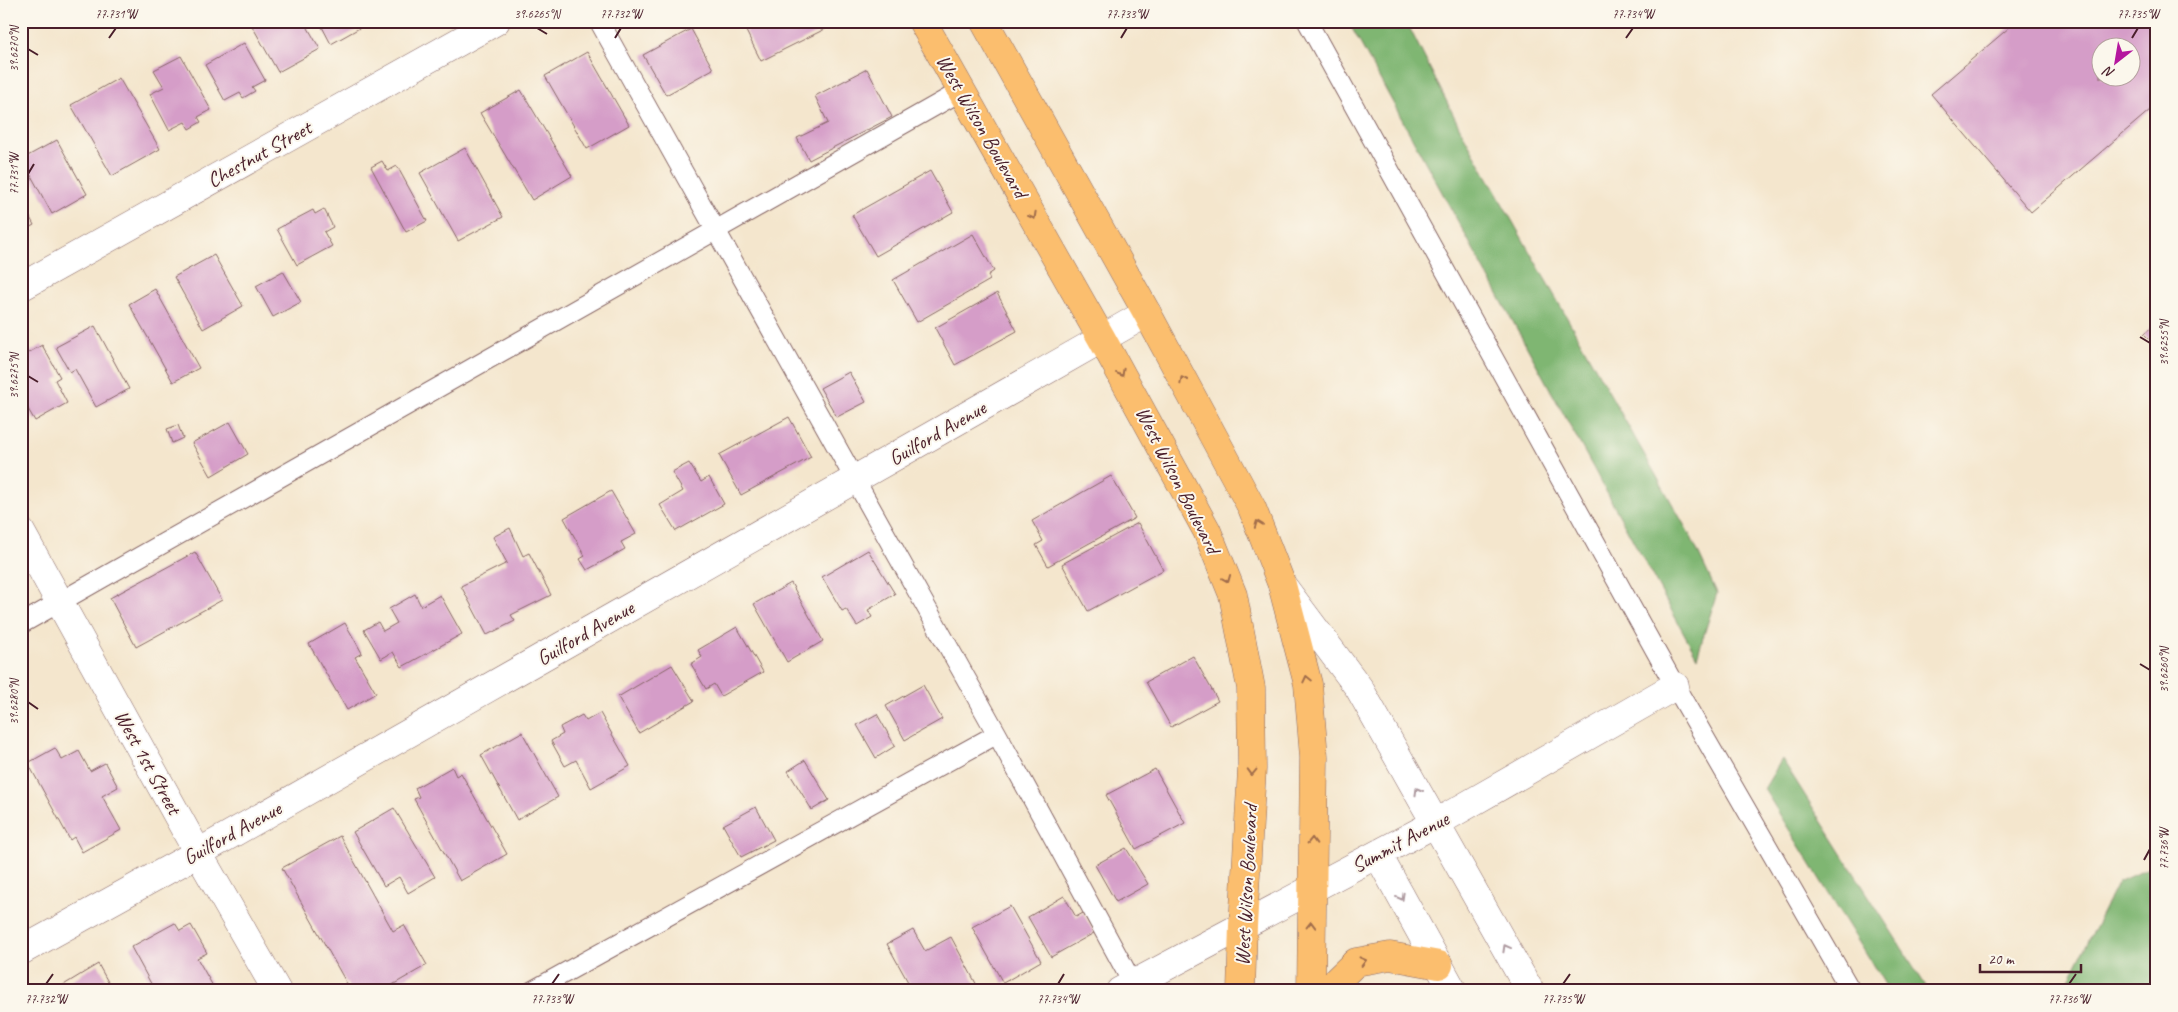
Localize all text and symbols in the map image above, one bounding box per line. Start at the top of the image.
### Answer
text: 77.731°W [95,6,139,22]
text: 39.6265°N [514,6,561,22]
text: 77.732°W [600,6,644,22]
text: 77.733°W [1106,6,1150,22]
text: 77.734°W [1612,6,1656,22]
text: 77.735°W [2117,6,2161,22]
text: 39.6270°N [6,25,22,72]
north arrow [2090,38,2140,88]
street label: West Wilson Boulevard [930,50,1035,205]
text: N [2099,62,2118,82]
street label: Chestnut Street [202,114,317,193]
text: 77.731°W [6,151,22,195]
one-way arrow [1027,210,1037,219]
text: 39.6255°N [2156,319,2172,366]
text: 39.6275°N [6,352,22,399]
one-way arrow [1115,367,1125,376]
one-way arrow [1179,376,1189,385]
street label: Guilford Avenue [884,394,991,471]
street label: West Wilson Boulevard [1130,402,1227,560]
one-way arrow [1254,520,1264,529]
one-way arrow [1221,574,1231,583]
street label: Guilford Avenue [532,594,639,671]
text: 39.6260°N [2156,646,2172,693]
one-way arrow [1302,674,1313,683]
text: 39.6280°N [6,678,22,725]
street label: West 1st Street [109,705,188,821]
one-way arrow [1247,768,1257,776]
one-way arrow [1415,788,1425,797]
street label: Guilford Avenue [178,795,287,871]
street label: West Wilson Boulevard [1229,801,1263,966]
street label: Summit Avenue [1347,805,1454,878]
text: 77.736°W [2156,826,2172,870]
one-way arrow [1307,836,1318,844]
one-way arrow [1395,892,1405,901]
one-way arrow [1306,920,1316,928]
scale bar [1980,942,2082,974]
one-way arrow [1503,945,1513,954]
text: 20 m [1988,950,2015,969]
one-way arrow [1359,956,1367,967]
text: 77.732°W [25,991,69,1007]
text: 77.733°W [531,991,575,1007]
text: 77.734°W [1037,991,1081,1007]
text: 77.735°W [1542,991,1586,1007]
text: 77.736°W [2048,991,2092,1007]

